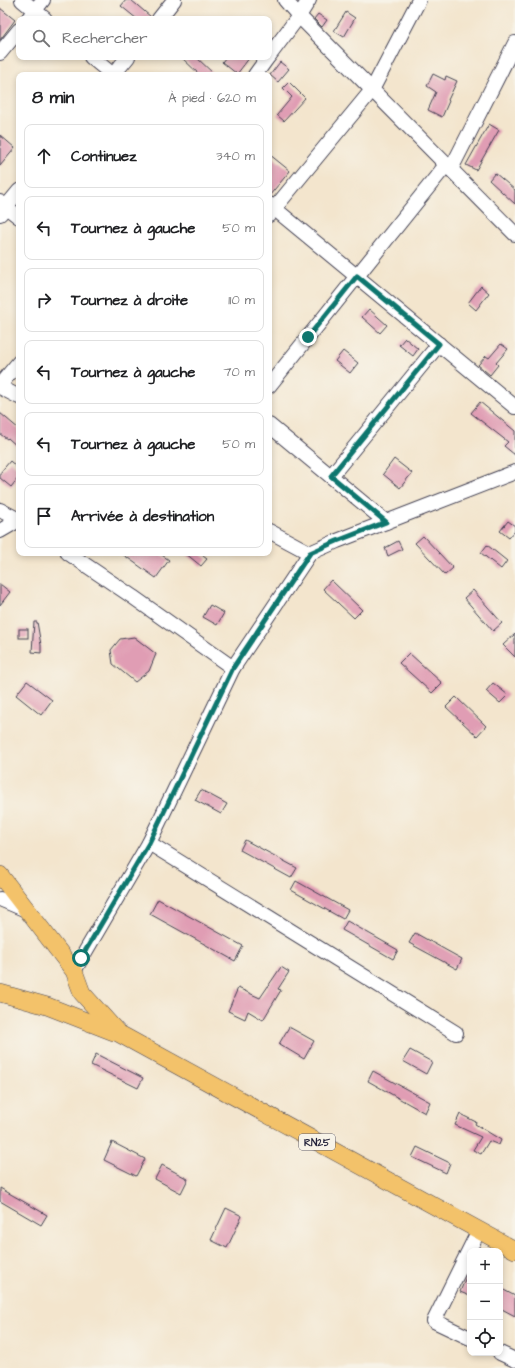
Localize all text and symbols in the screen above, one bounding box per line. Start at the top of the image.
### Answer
search box [16,16,272,60]
icon: search [30,27,52,49]
text: Rechercher [62,28,147,49]
text: 8 min [32,86,74,110]
text: À pied · 620 m [168,89,256,107]
icon: ahead [33,145,55,167]
text: Continuez [71,146,137,167]
text: 340 m [216,147,255,165]
icon: left [33,217,55,239]
text: Tournez à gauche [71,218,195,239]
text: 50 m [222,219,255,237]
icon: right [33,289,55,311]
text: Tournez à droite [71,290,188,311]
text: 110 m [228,291,255,309]
route end [299,328,317,346]
icon: left [33,361,55,383]
text: Tournez à gauche [71,362,195,383]
text: 70 m [223,363,255,381]
icon: left [33,433,55,455]
text: Tournez à gauche [71,434,195,455]
text: 50 m [222,435,255,453]
icon: arrive [33,505,55,527]
text: Arrivée à destination [71,506,214,527]
route start [72,949,90,967]
road number: RN25 [299,1134,335,1150]
map controls [467,1248,503,1356]
button: + [467,1248,503,1284]
button: − [467,1284,503,1320]
button: locate [467,1320,503,1356]

